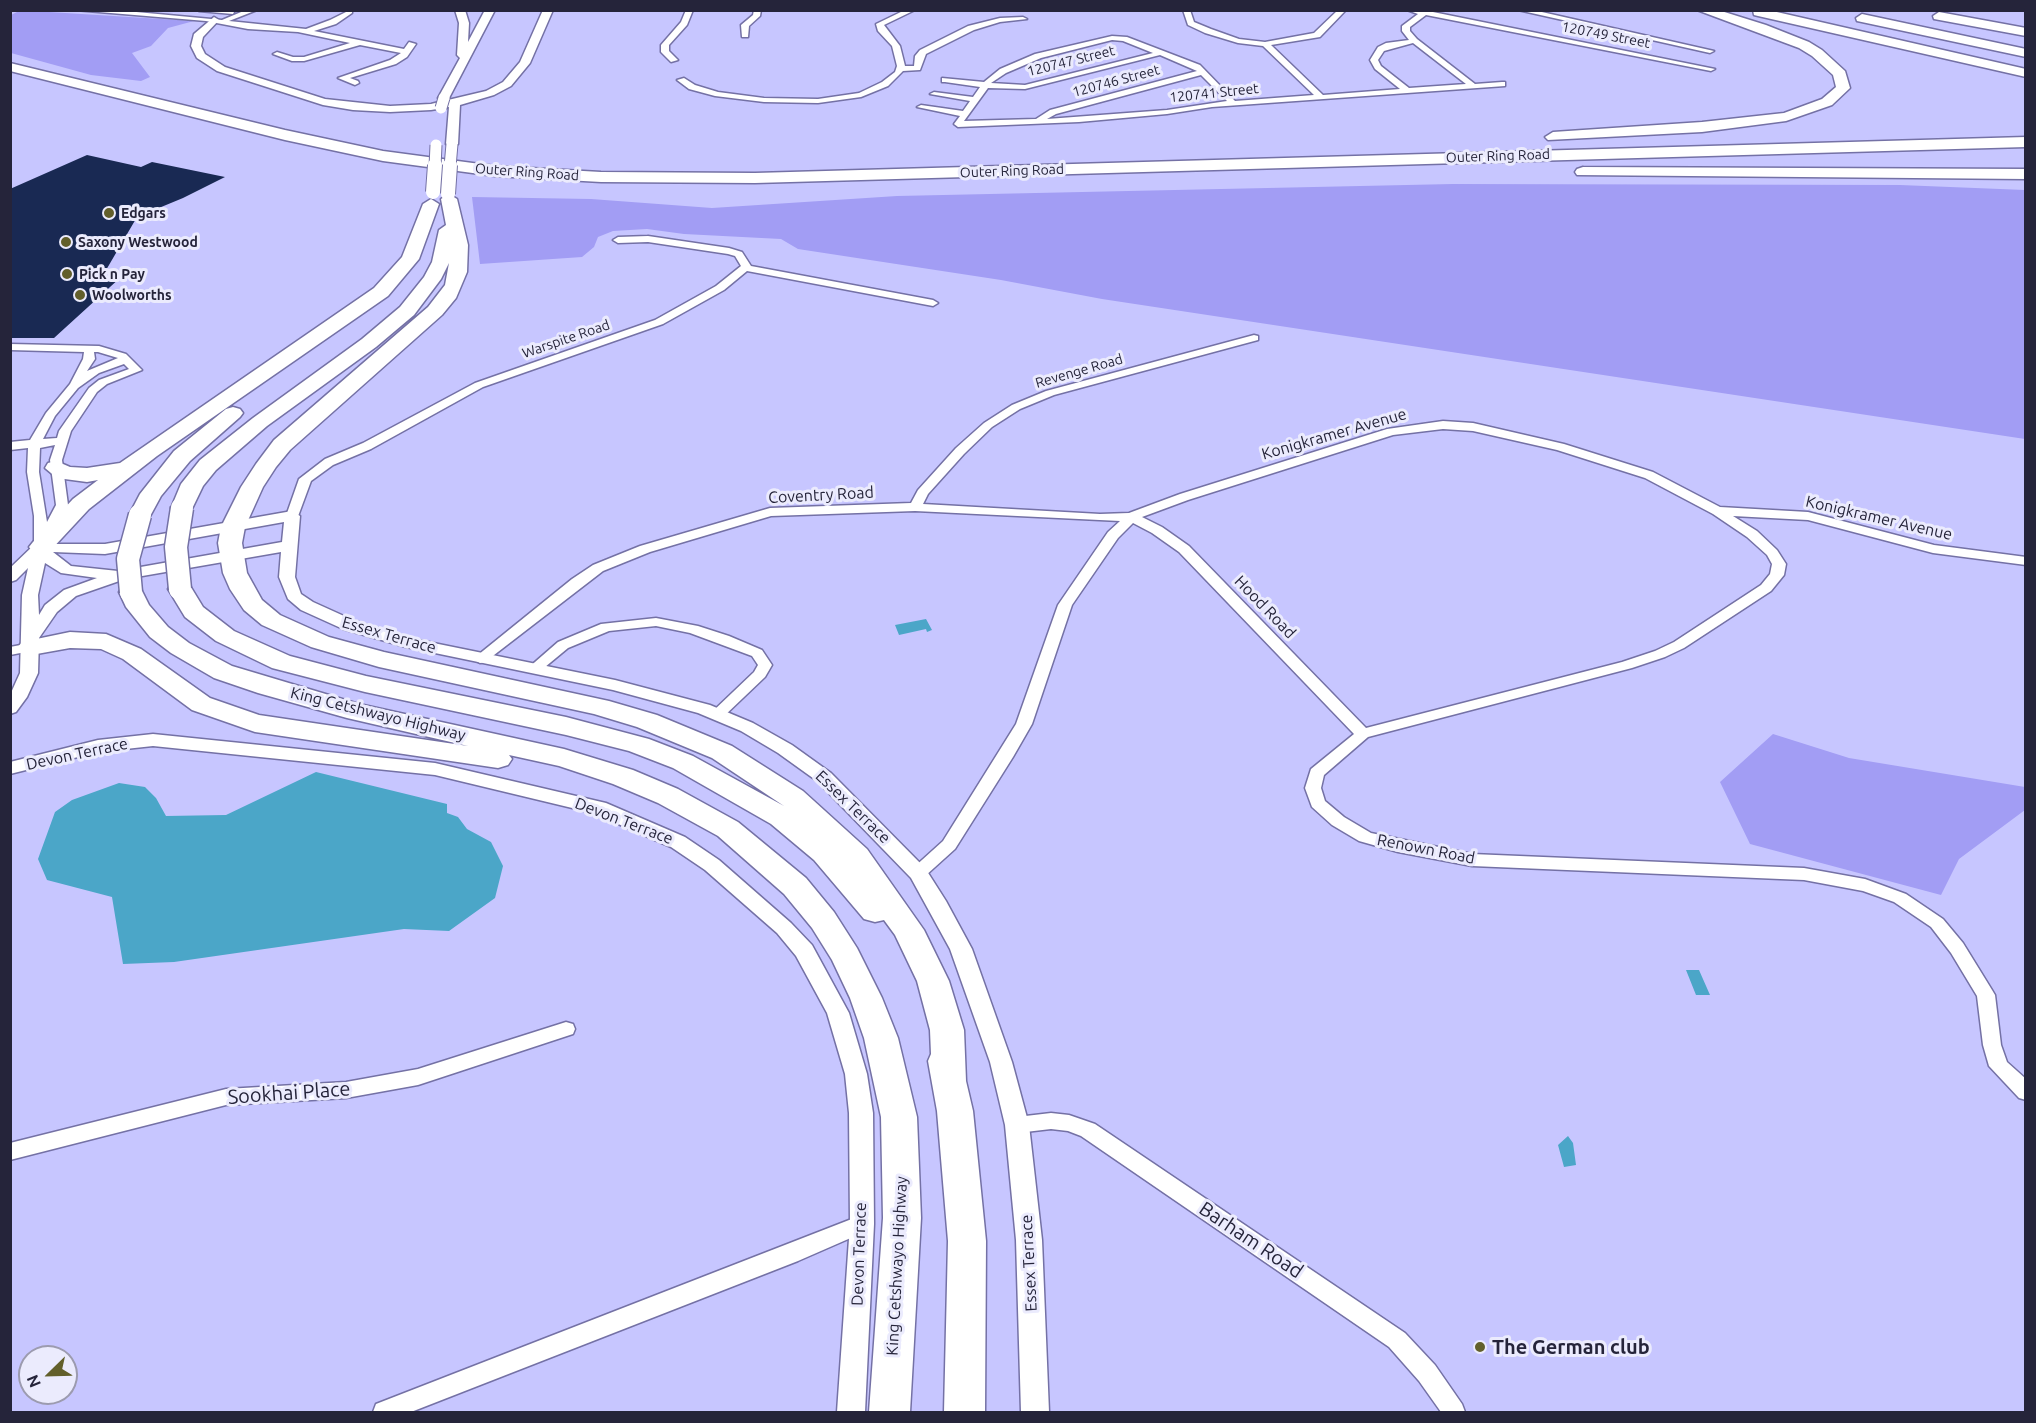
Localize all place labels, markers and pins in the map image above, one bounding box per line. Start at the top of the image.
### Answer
place label: Edgars [121,205,166,221]
marker: Edgars [102,206,116,220]
place label: Saxony Westwood [78,234,198,250]
marker: Saxony Westwood [59,235,73,249]
place label: Pick n Pay [79,266,145,282]
marker: Pick n Pay [60,267,74,281]
place label: Woolworths [92,287,172,303]
marker: Woolworths [73,288,87,302]
place label: The German club [1492,1335,1650,1359]
marker: The German club [1473,1340,1487,1354]

